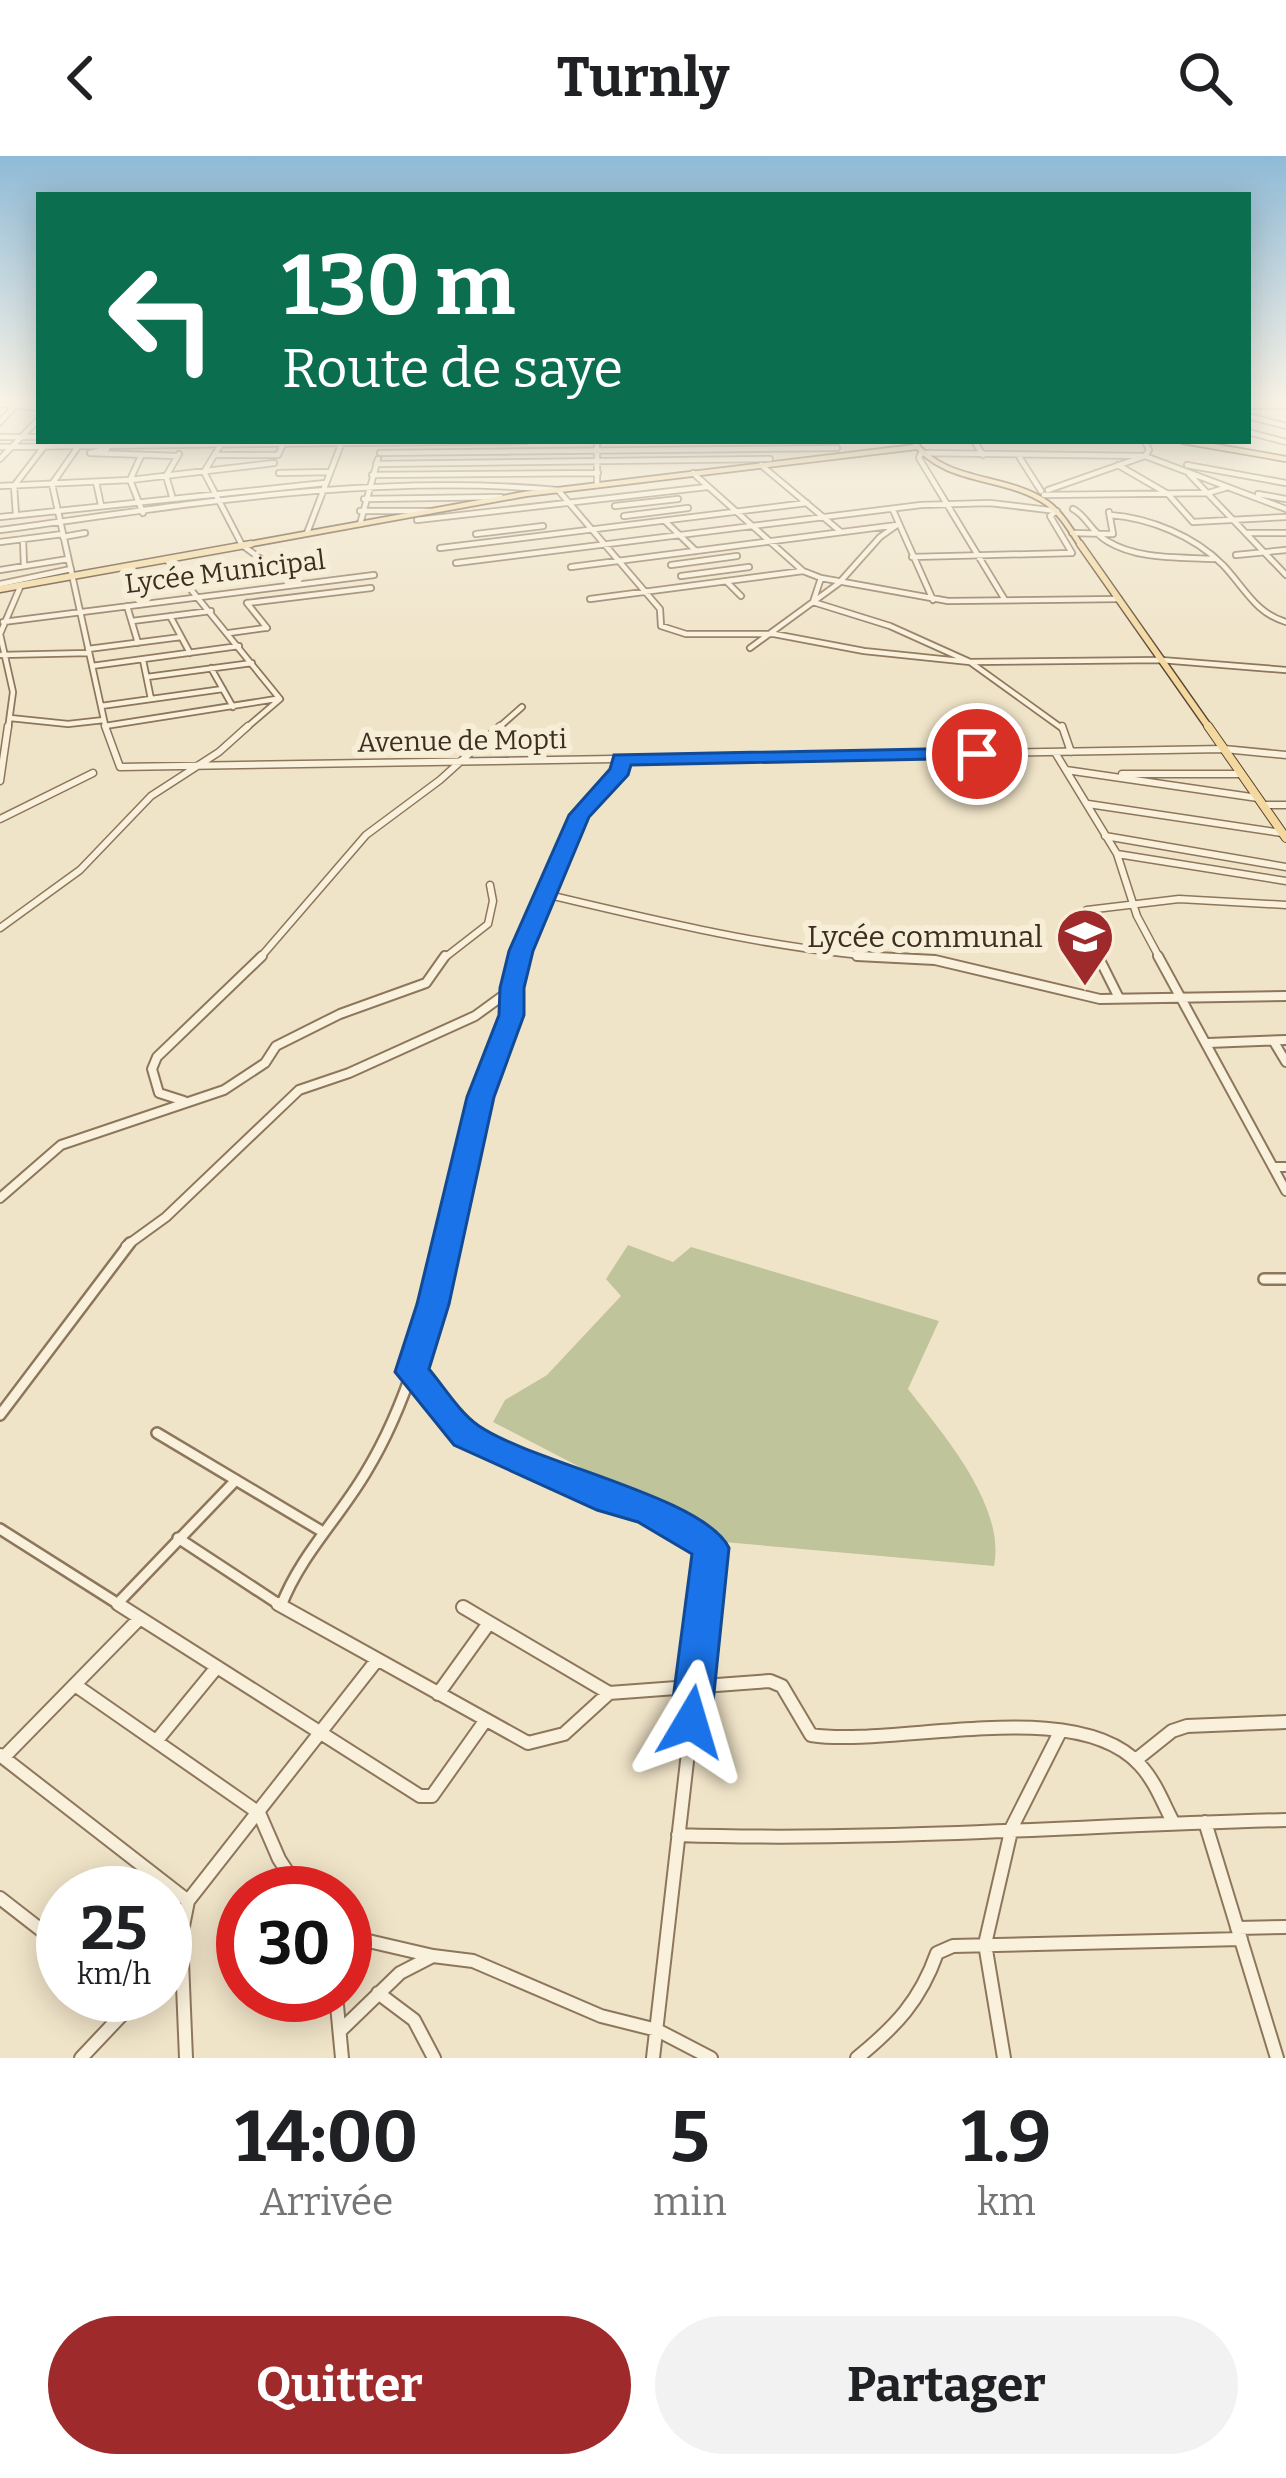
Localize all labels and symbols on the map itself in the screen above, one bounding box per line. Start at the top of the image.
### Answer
street label: Lycée Municipal [123,544,327,600]
pin [926,703,1028,805]
street label: Avenue de Mopti [357,723,567,759]
school or university icon: Lycée communal [1054,906,1116,988]
place label: Lycée communal [807,919,1043,955]
position arrow [628,1659,754,1785]
speed limit sign: 30 [216,1866,372,2022]

